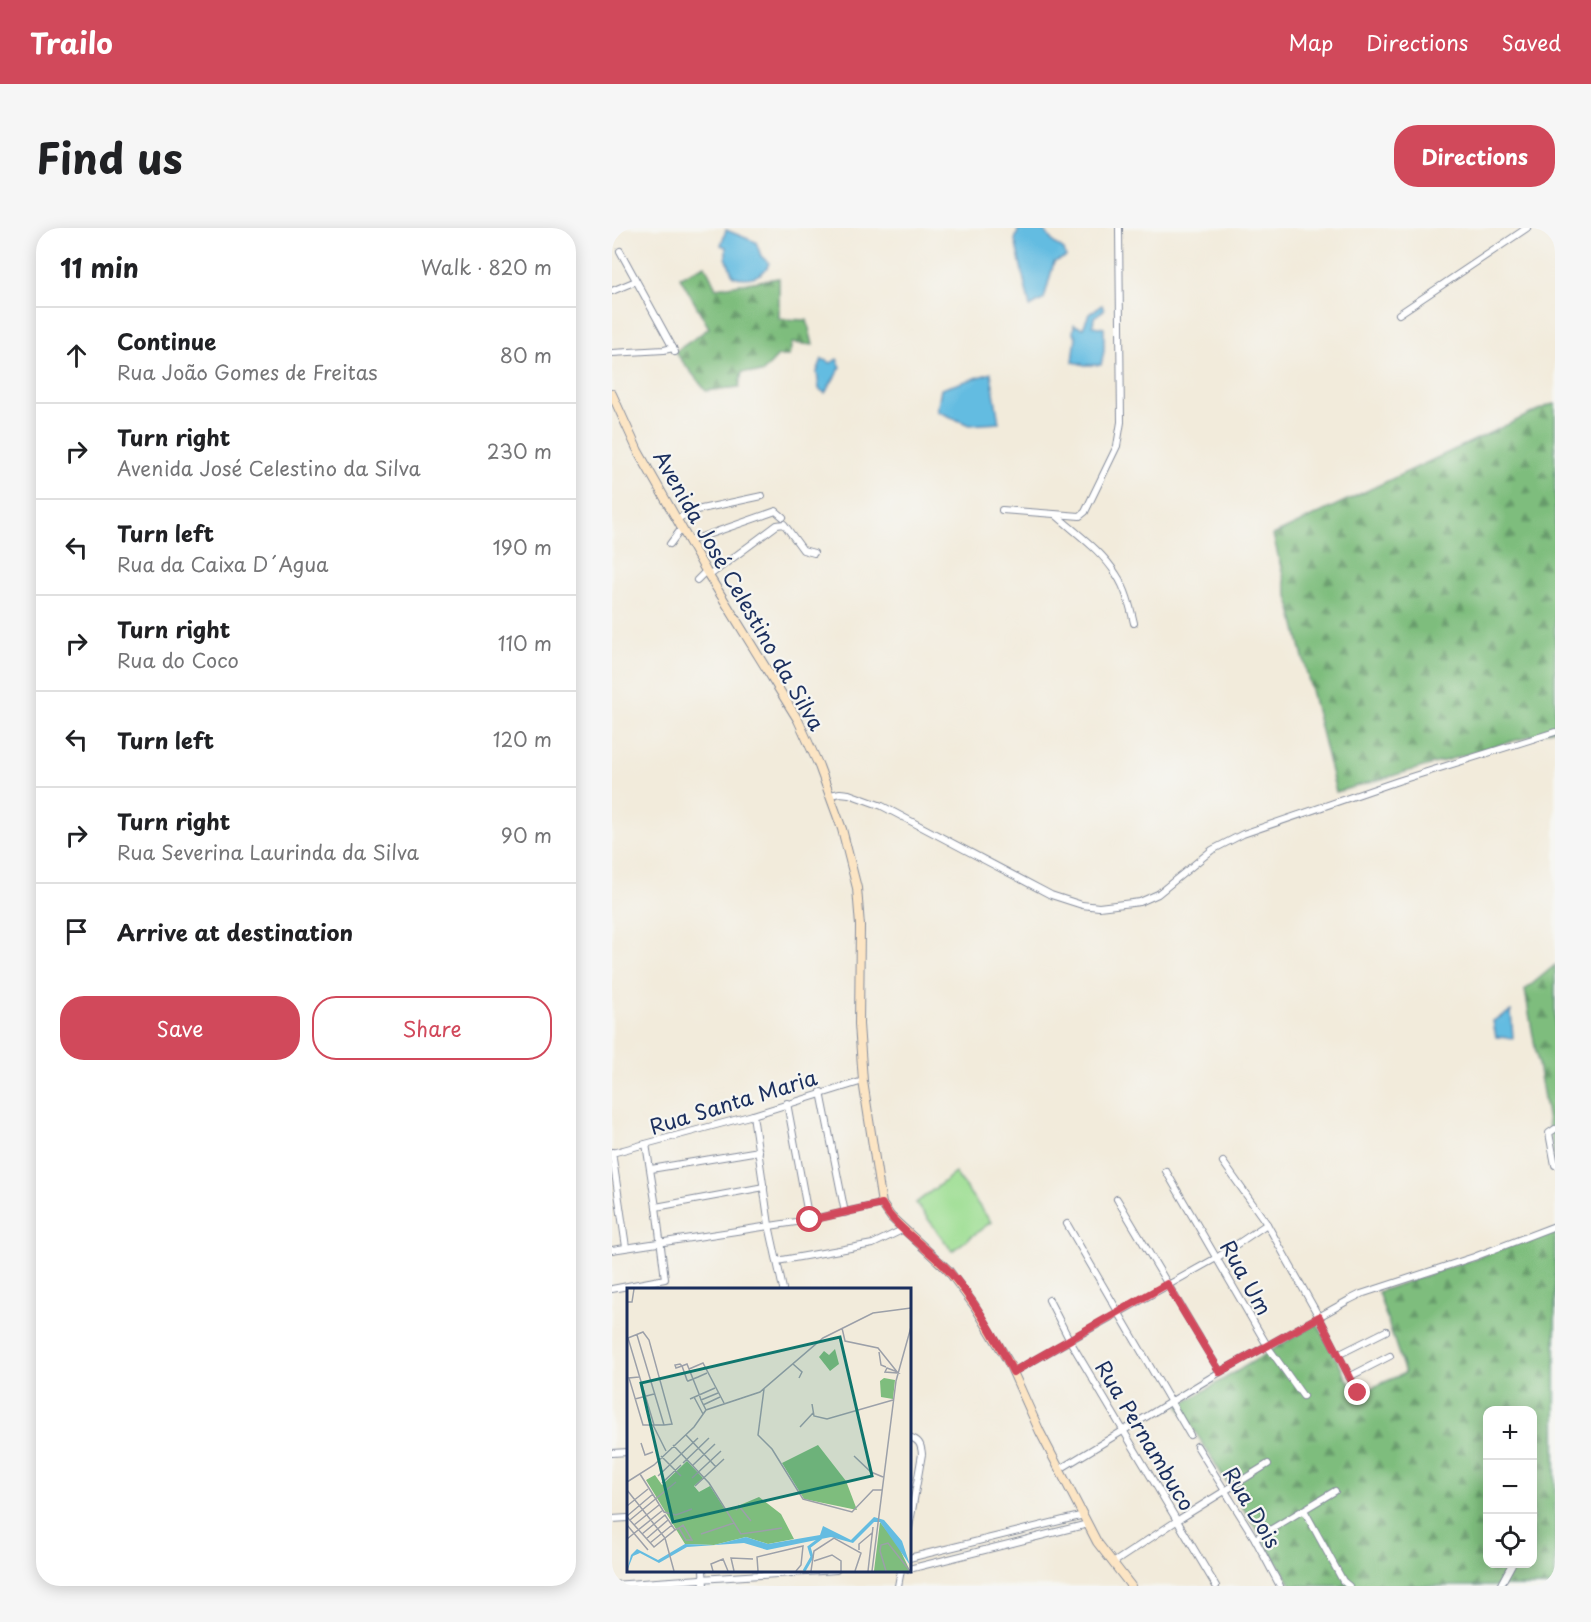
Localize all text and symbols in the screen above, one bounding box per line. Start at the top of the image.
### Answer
text: Trailo [30,21,113,64]
text: Map [1288,26,1333,58]
text: Directions [1366,26,1468,58]
text: Saved [1501,26,1561,58]
text: Find us [36,125,183,188]
button: Directions [1394,125,1555,187]
text: 11 min [60,248,139,287]
text: Walk · 820 m [421,252,552,282]
text: Continue [117,324,216,357]
icon: ahead [60,339,93,372]
text: 80 m [500,340,552,370]
text: Rua João Gomes de Freitas [117,357,377,387]
text: Turn right [117,420,230,453]
icon: right [60,435,93,468]
text: 230 m [487,436,552,466]
street label: Avenida José Celestino da Silva [646,444,834,736]
text: Avenida José Celestino da Silva [117,453,421,483]
text: Turn left [117,516,214,549]
icon: left [60,531,93,564]
text: 190 m [493,532,552,562]
text: Rua da Caixa D´Agua [117,549,328,579]
text: Turn right [117,612,230,645]
icon: right [60,627,93,660]
text: 110 m [498,628,552,658]
text: Rua do Coco [117,645,239,675]
icon: left [60,723,93,756]
text: Turn left [117,723,214,756]
text: 120 m [493,724,552,754]
text: Turn right [117,804,230,837]
icon: right [60,819,93,852]
text: 90 m [501,820,552,850]
text: Rua Severina Laurinda da Silva [117,837,419,867]
icon: arrive [60,915,93,948]
text: Arrive at destination [117,915,353,948]
button: Save [60,996,300,1060]
button: Share [312,996,552,1060]
street label: Rua Santa Maria [645,1060,822,1142]
route start [796,1206,822,1232]
street label: Rua Um [1213,1234,1281,1320]
inset map [627,1288,910,1571]
street label: Rua Pernambuco [1088,1354,1204,1516]
route end [1344,1379,1370,1405]
map controls [1483,1406,1537,1568]
button: + [1483,1406,1537,1460]
street label: Rua Dois [1216,1460,1290,1554]
button: − [1483,1460,1537,1514]
button: locate [1483,1514,1537,1568]

